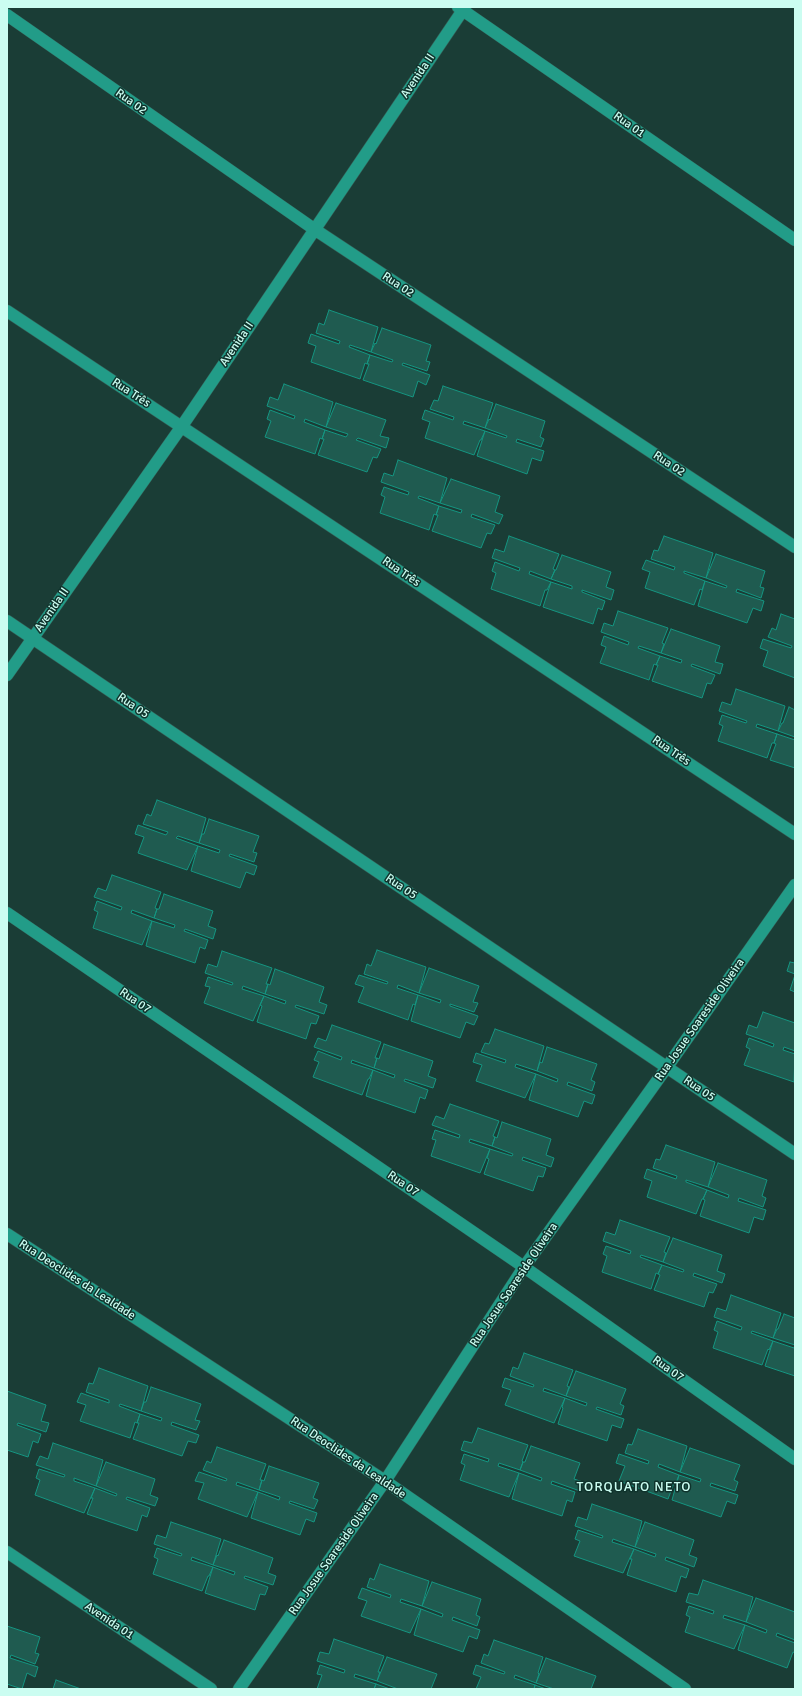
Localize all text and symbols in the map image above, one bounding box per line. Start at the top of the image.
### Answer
street label: Avenida II [398,51,438,101]
street label: Rua 02 [112,86,150,118]
street label: Rua 01 [610,109,648,141]
street label: Rua 02 [379,269,417,301]
street label: Avenida II [217,319,257,369]
street label: Rua Três [109,375,153,411]
street label: Rua 02 [650,448,688,480]
street label: Rua Três [379,554,423,590]
street label: Avenida II [32,585,72,635]
street label: Rua 05 [114,690,152,722]
street label: Rua Três [649,733,693,769]
street label: Rua 05 [382,871,420,903]
street label: Rua Josue Soareside Oliveira [652,956,748,1084]
street label: Rua 07 [116,985,154,1017]
street label: Rua 05 [680,1073,718,1105]
street label: Rua 07 [384,1168,422,1200]
street label: Rua Josue Soareside Oliveira [467,1220,561,1350]
street label: Rua Deoclides da Lealdade [16,1237,138,1323]
street label: Rua 07 [649,1353,687,1385]
street label: Rua Deoclides da Lealdade [288,1414,408,1502]
district label: TORQUATO NETO [577,1479,691,1495]
street label: Rua Josue Soareside Oliveira [286,1490,382,1618]
street label: Avenida 01 [82,1599,136,1643]

